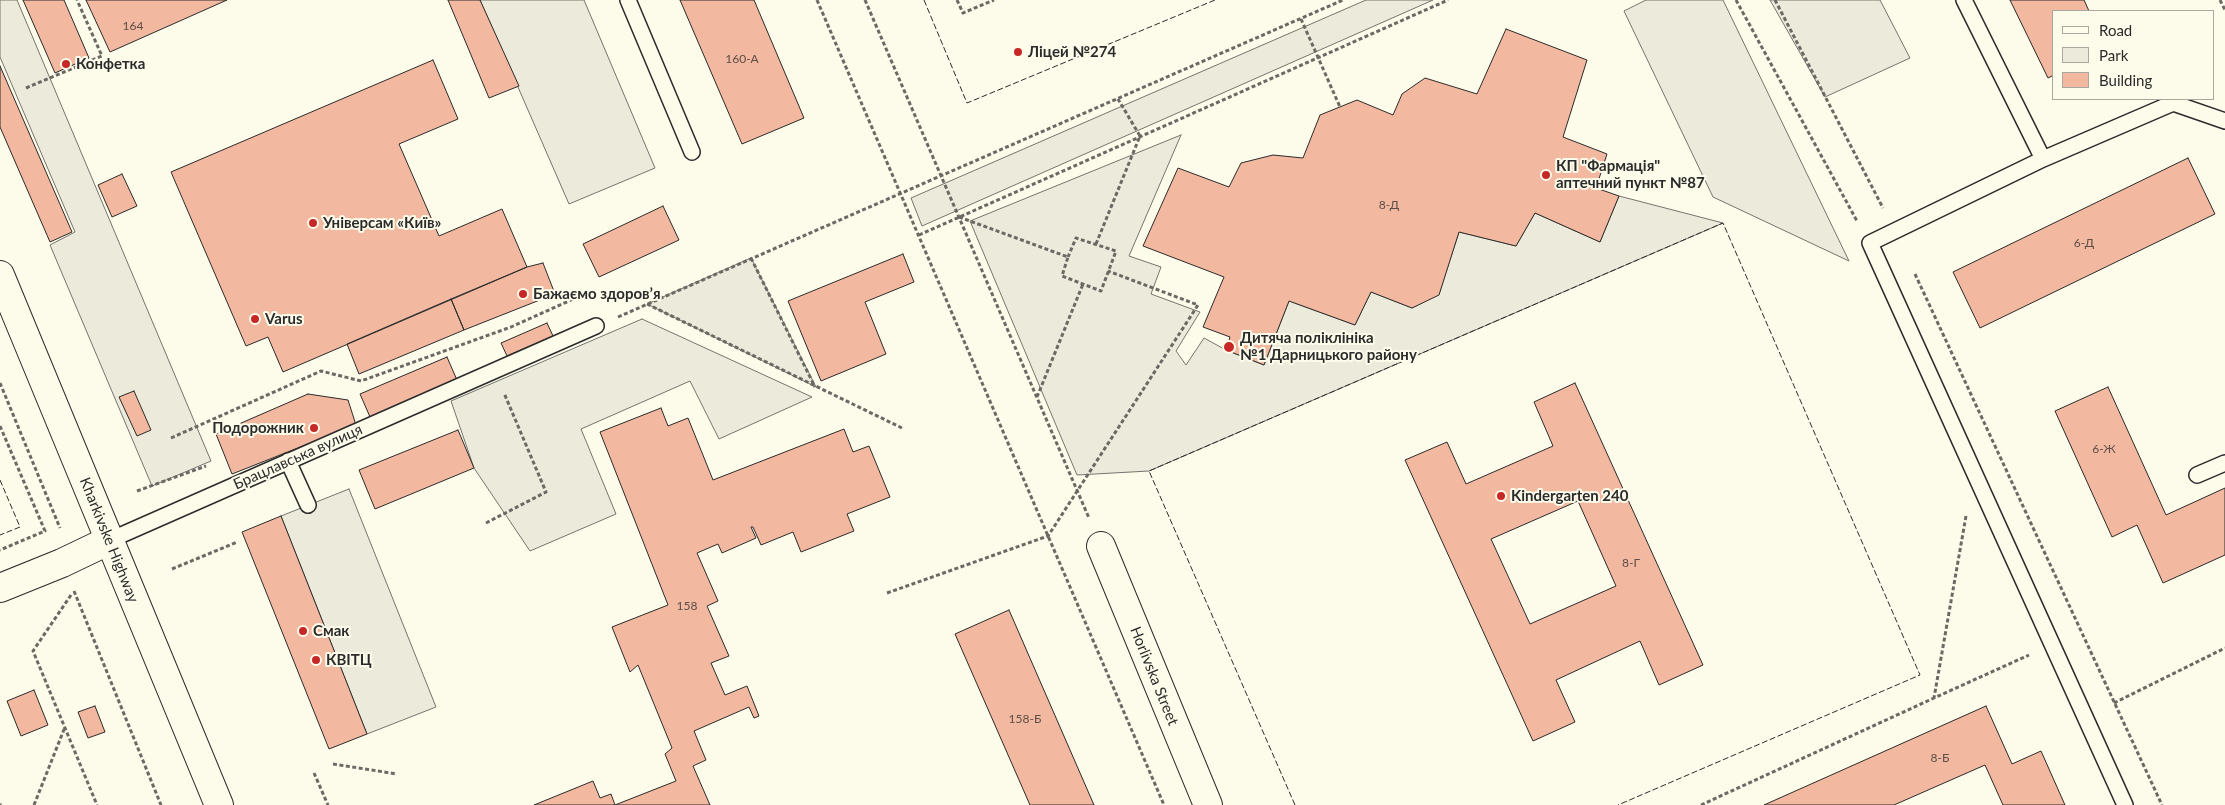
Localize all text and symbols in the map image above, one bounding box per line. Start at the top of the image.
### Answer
legend [2052,10,2215,100]
house number: 164 [123,19,143,33]
text: Road [2099,21,2132,39]
place label: Ліцей №274 [1028,43,1116,61]
marker: Ліцей №274 [1012,46,1024,58]
text: Park [2099,46,2128,64]
house number: 160-А [725,52,759,66]
place label: Конфетка [76,55,145,73]
marker: Конфетка [60,58,72,70]
text: Building [2099,71,2152,89]
place label: КП "Фармація" аптечний пункт №87 [1556,157,1705,192]
marker: КП "Фармація" аптечний пункт №87 [1540,169,1552,181]
house number: 8-Д [1379,198,1399,212]
place label: Універсам «Київ» [323,214,441,232]
marker: Універсам «Київ» [307,217,319,229]
house number: 6-Д [2074,236,2094,250]
place label: Бажаємо здоровʼя [533,285,661,303]
marker: Бажаємо здоровʼя [517,288,529,300]
place label: Varus [265,310,303,328]
marker: Varus [249,313,261,325]
place label: Дитяча поліклініка №1 Дарницького району [1240,329,1417,364]
marker: Дитяча поліклініка №1 Дарницького району [1222,340,1236,354]
place label: Подорожник [212,419,304,437]
street label: Брацлавська вулиця [231,420,365,494]
marker: Подорожник [308,422,320,434]
house number: 6-Ж [2092,442,2116,456]
street label: Kharkivske Highway [76,475,142,605]
place label: Kindergarten 240 [1511,487,1628,505]
marker: Kindergarten 240 [1495,490,1507,502]
house number: 8-Г [1622,556,1640,570]
house number: 158 [677,599,697,613]
place label: Смак [313,622,349,640]
street label: Horlivska Street [1126,624,1182,728]
marker: Смак [297,625,309,637]
place label: КВІТЦ [326,651,372,669]
marker: КВІТЦ [310,654,322,666]
house number: 158-Б [1009,712,1041,726]
house number: 8-Б [1931,751,1949,765]

